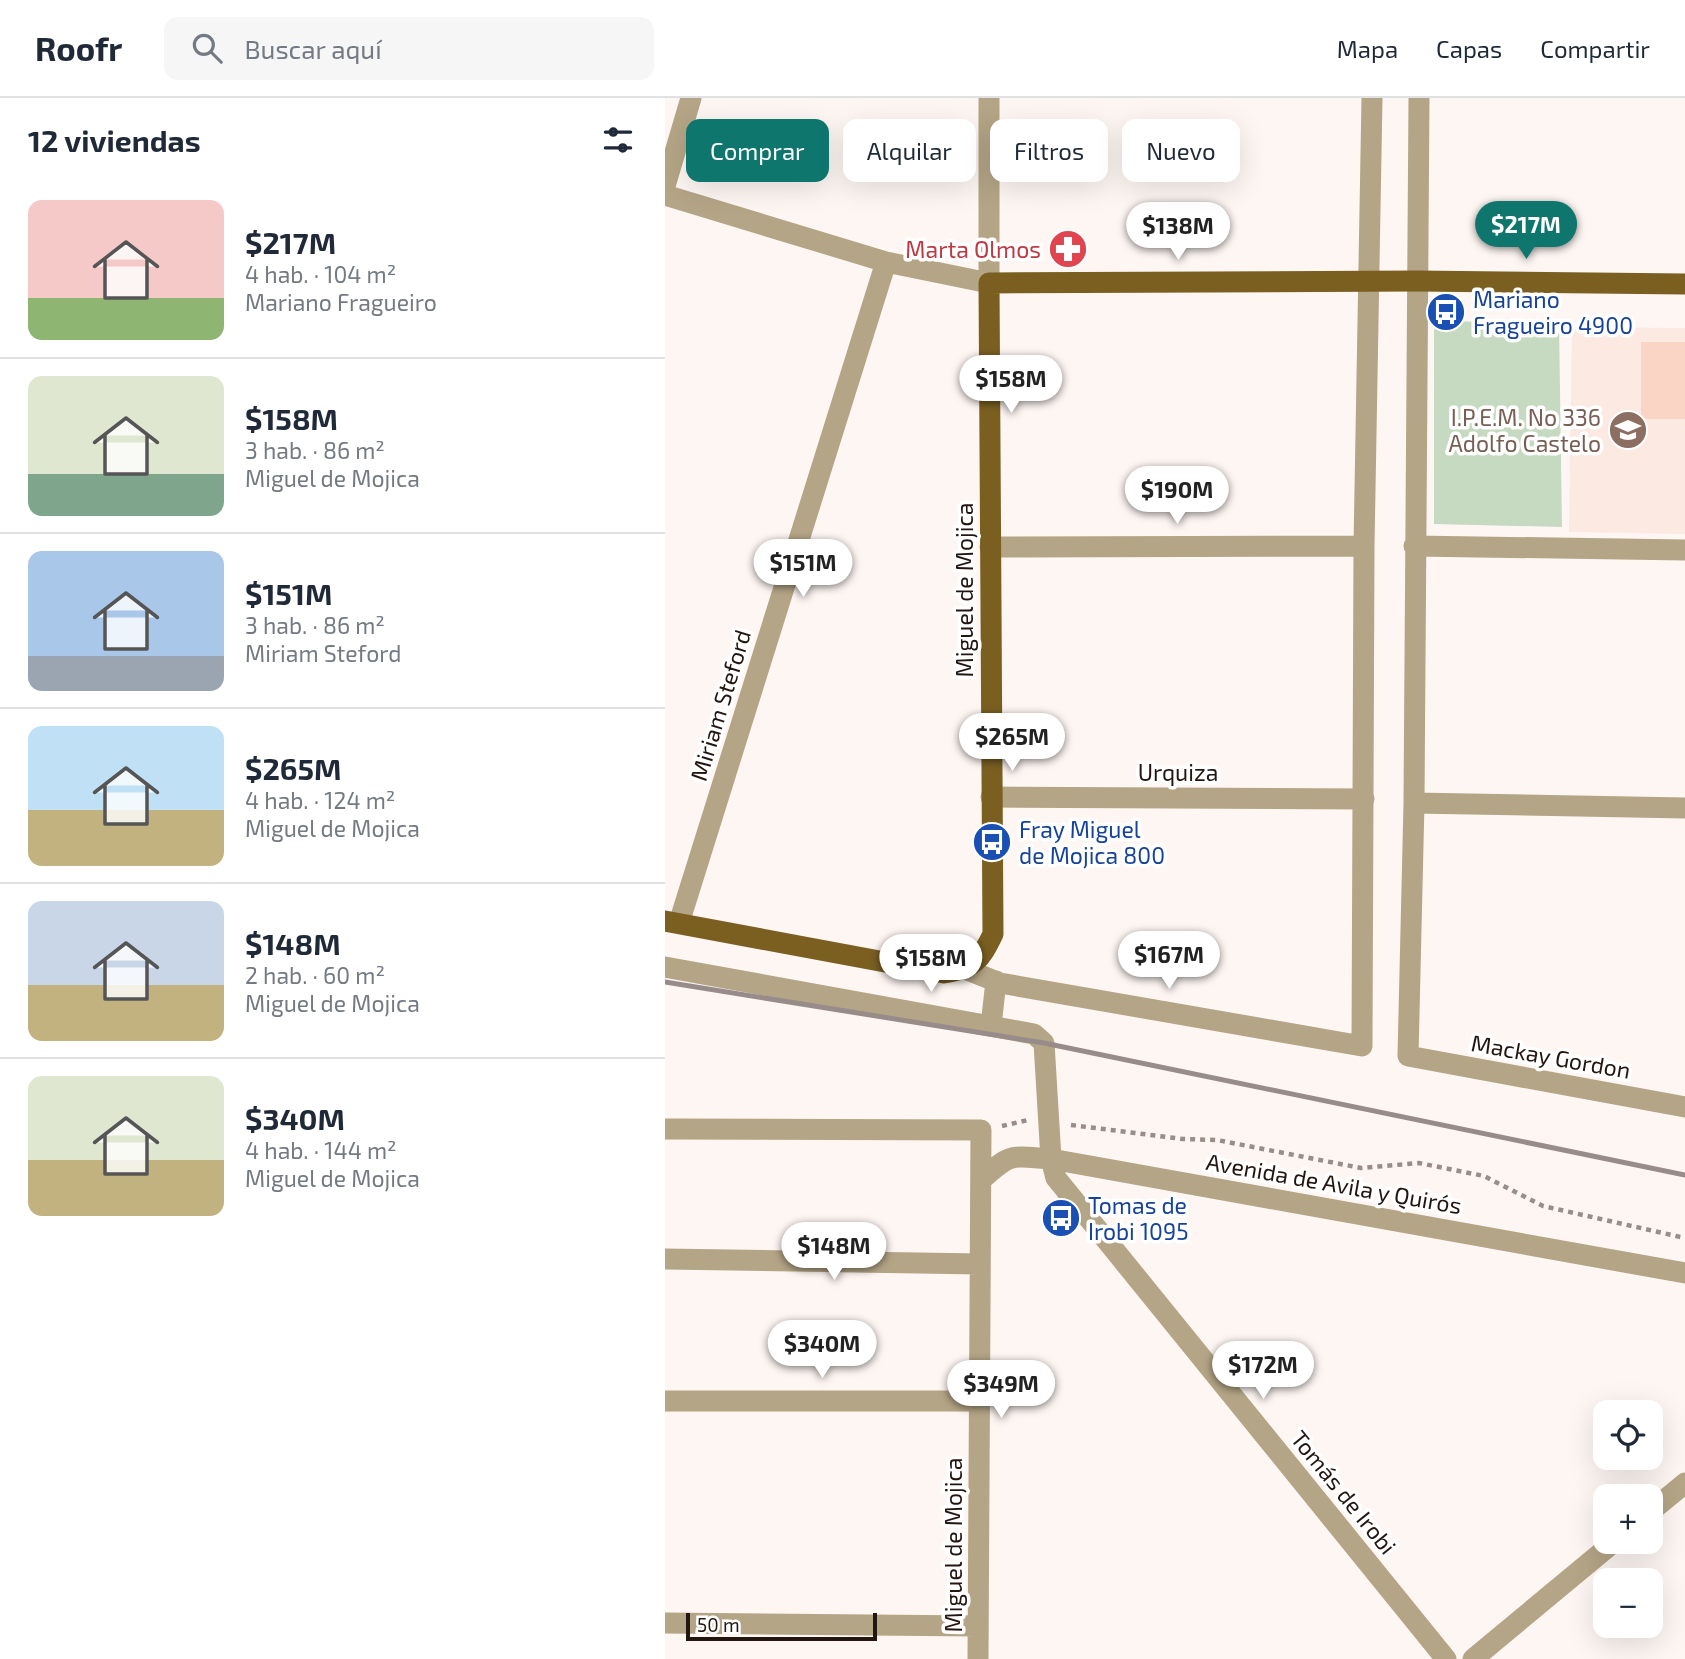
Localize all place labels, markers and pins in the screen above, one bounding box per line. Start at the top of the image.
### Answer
pin: $138M [1129,202,1227,262]
pin: $217M [1477,202,1575,261]
pharmacy icon: Marta Olmos [1047,228,1089,270]
place label: Marta Olmos [905,235,1041,263]
place label: Mariano Fragueiro 4900 [1473,285,1633,339]
bus stop icon: Mariano Fragueiro 4900 [1425,291,1467,333]
pin: $158M [962,356,1060,415]
place label: I.P.E.M. No 336 Adolfo Castelo [1449,403,1601,457]
school or university icon: I.P.E.M. No 336 Adolfo Castelo [1607,409,1649,451]
pin: $190M [1128,466,1226,526]
pin: $151M [754,540,852,599]
pin: $265M [963,714,1061,773]
place label: Fray Miguel de Mojica 800 [1019,815,1165,869]
bus stop icon: Fray Miguel de Mojica 800 [971,821,1013,863]
pin: $167M [1120,932,1218,991]
pin: $158M [882,934,980,994]
place label: Tomas de Irobi 1095 [1088,1191,1188,1245]
bus stop icon: Tomas de Irobi 1095 [1040,1197,1082,1239]
pin: $148M [785,1222,883,1282]
pin: $340M [773,1320,871,1380]
pin: $172M [1214,1342,1312,1401]
pin: $349M [952,1360,1050,1420]

